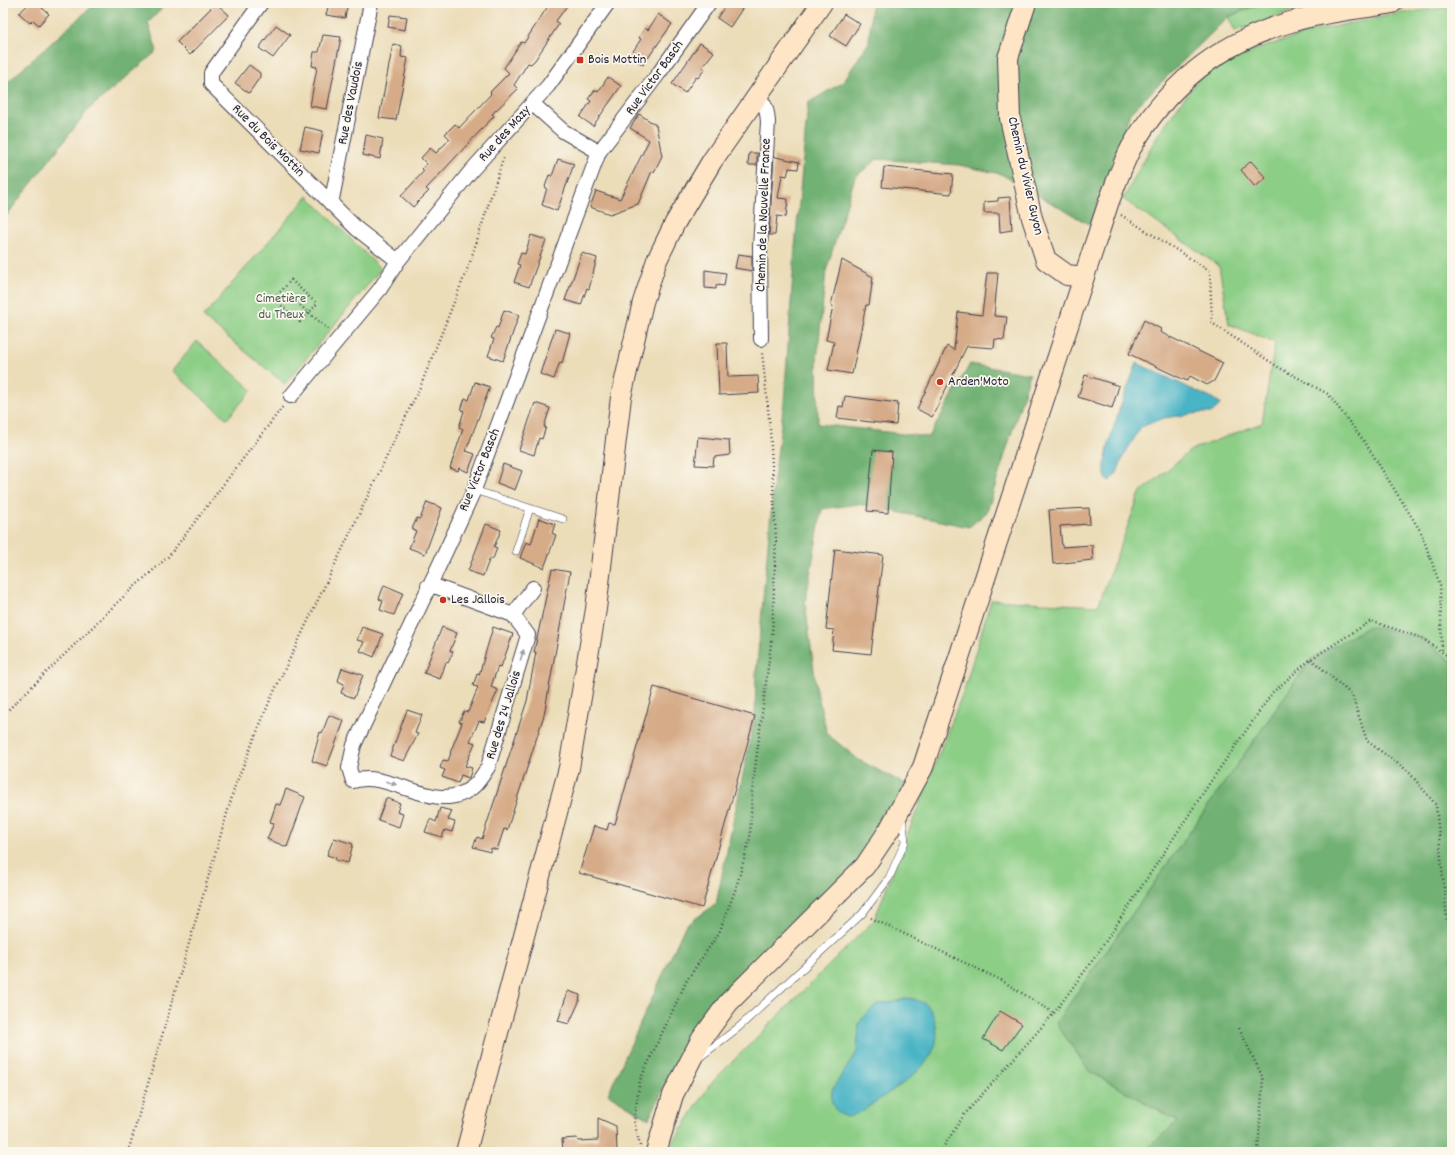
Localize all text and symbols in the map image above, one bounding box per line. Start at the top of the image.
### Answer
street label: Rue Victor Basch [621,36,689,120]
place label: Bois Mottin [588,50,646,70]
marker: Bois Mottin [575,55,585,65]
street label: Rue des Vaudois [333,59,369,146]
street label: Rue du Bois Mottin [227,100,309,182]
street label: Rue des Mazy [474,101,536,167]
street label: Chemin du Vivier Guyon [1002,115,1048,237]
street label: Chemin de la Nouvelle France [751,138,777,292]
park label: Cimetière du Theux [256,289,306,325]
place label: Arden'Moto [948,372,1009,392]
marker: Arden'Moto [935,377,945,387]
street label: Rue Victor Basch [454,425,506,515]
place label: Les Jallois [451,590,505,610]
marker: Les Jallois [438,595,448,605]
one-way arrow [519,649,525,661]
street label: Rue des 24 Jallois [481,668,527,762]
one-way arrow [385,780,397,786]

